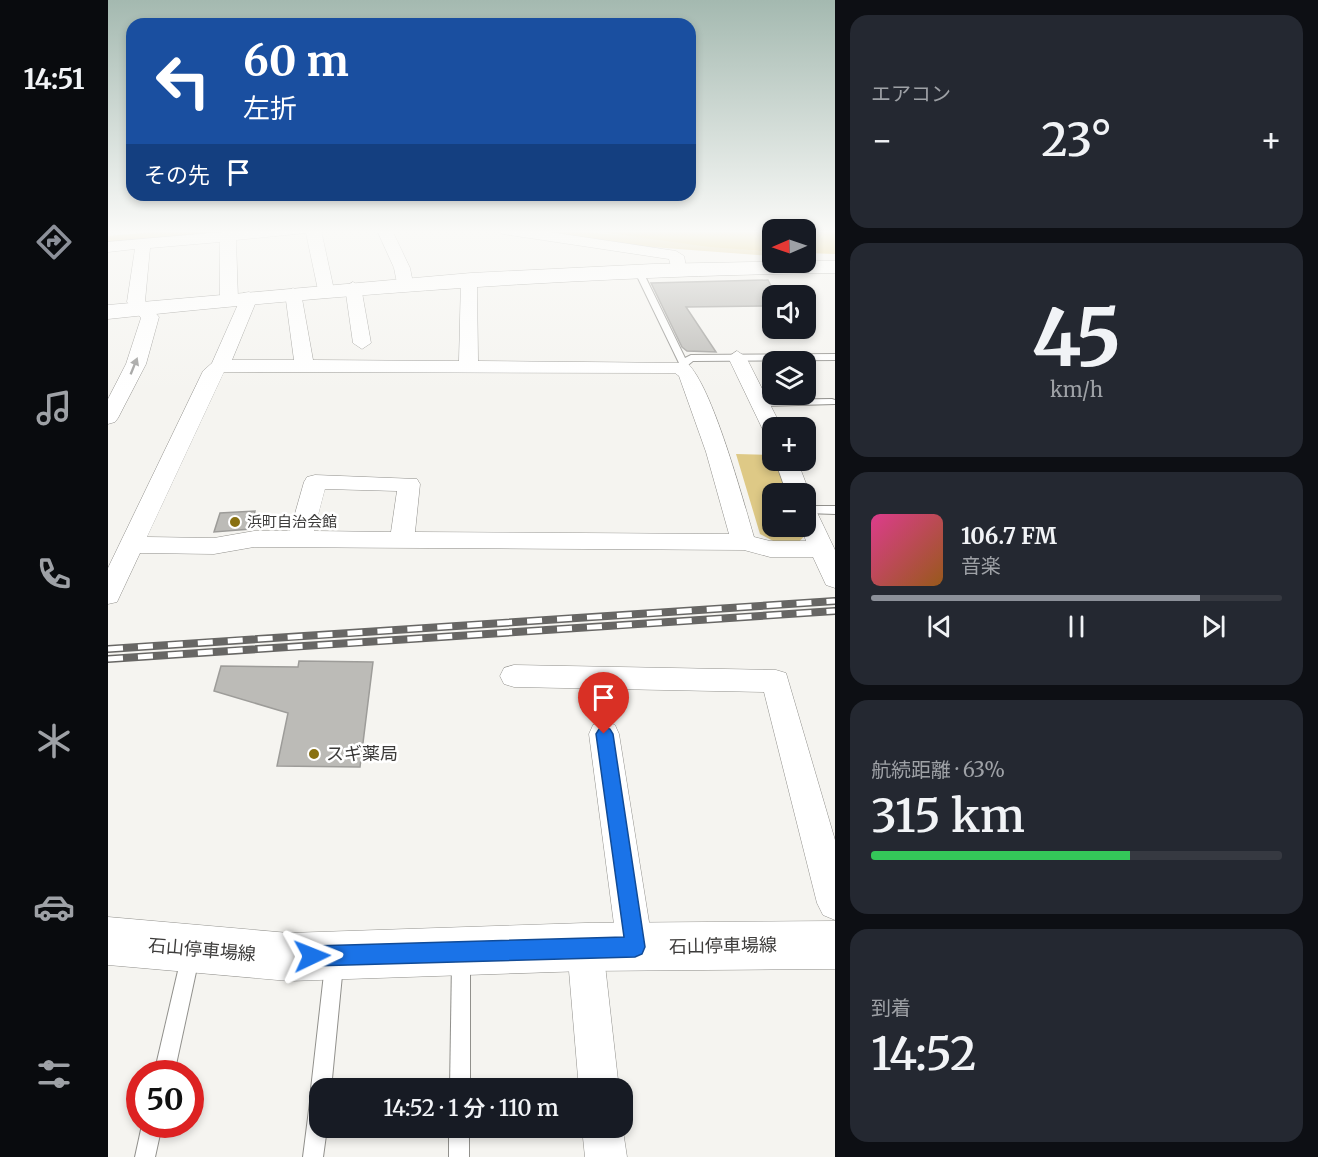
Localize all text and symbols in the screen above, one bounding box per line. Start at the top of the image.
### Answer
text: 60 m [243,35,349,87]
icon: left [144,42,222,120]
text: 14:51 [23,62,85,96]
text: エアコン [871,81,951,106]
text: 左折 [243,91,297,125]
text: 23° [1041,112,1112,168]
text: − [871,120,893,161]
text: + [1260,120,1282,161]
icon: arrive [222,156,255,189]
text: その先 [144,161,210,189]
north arrow [762,219,816,273]
map controls [762,219,816,537]
icon: directions [33,221,75,263]
button: sound [762,285,816,339]
text: 45 [1032,289,1121,387]
button: layers [762,351,816,405]
one-way arrow [129,356,139,374]
text: km/h [1050,377,1103,402]
icon: music [33,387,75,429]
button: + [762,417,816,471]
button: − [762,483,816,537]
place label: 浜町自治会館 [247,512,337,531]
marker: 浜町自治会館 [228,515,242,529]
text: 106.7 FM [961,522,1057,550]
icon: phone [33,553,75,595]
text: 音楽 [961,553,1001,578]
icon: previous [923,610,956,643]
icon: pause [1060,610,1093,643]
icon: next [1197,610,1230,643]
pin [578,672,629,734]
icon: arrive [587,681,620,714]
icon: climate [33,720,75,762]
place label: スギ薬局 [326,742,398,765]
marker: スギ薬局 [307,747,321,761]
text: 航続距離 · 63% [871,757,1005,782]
text: 315 km [871,788,1025,844]
icon: car [33,886,75,928]
position arrow [280,924,344,988]
street label: 石山停車場線 [147,933,257,966]
street label: 石山停車場線 [669,933,777,958]
text: 到着 [871,995,911,1020]
text: 14:52 [871,1026,977,1082]
icon: filters [33,1053,75,1095]
speed limit sign: 50 [126,1060,204,1138]
text: 14:52 · 1 分 · 110 m [383,1094,559,1122]

